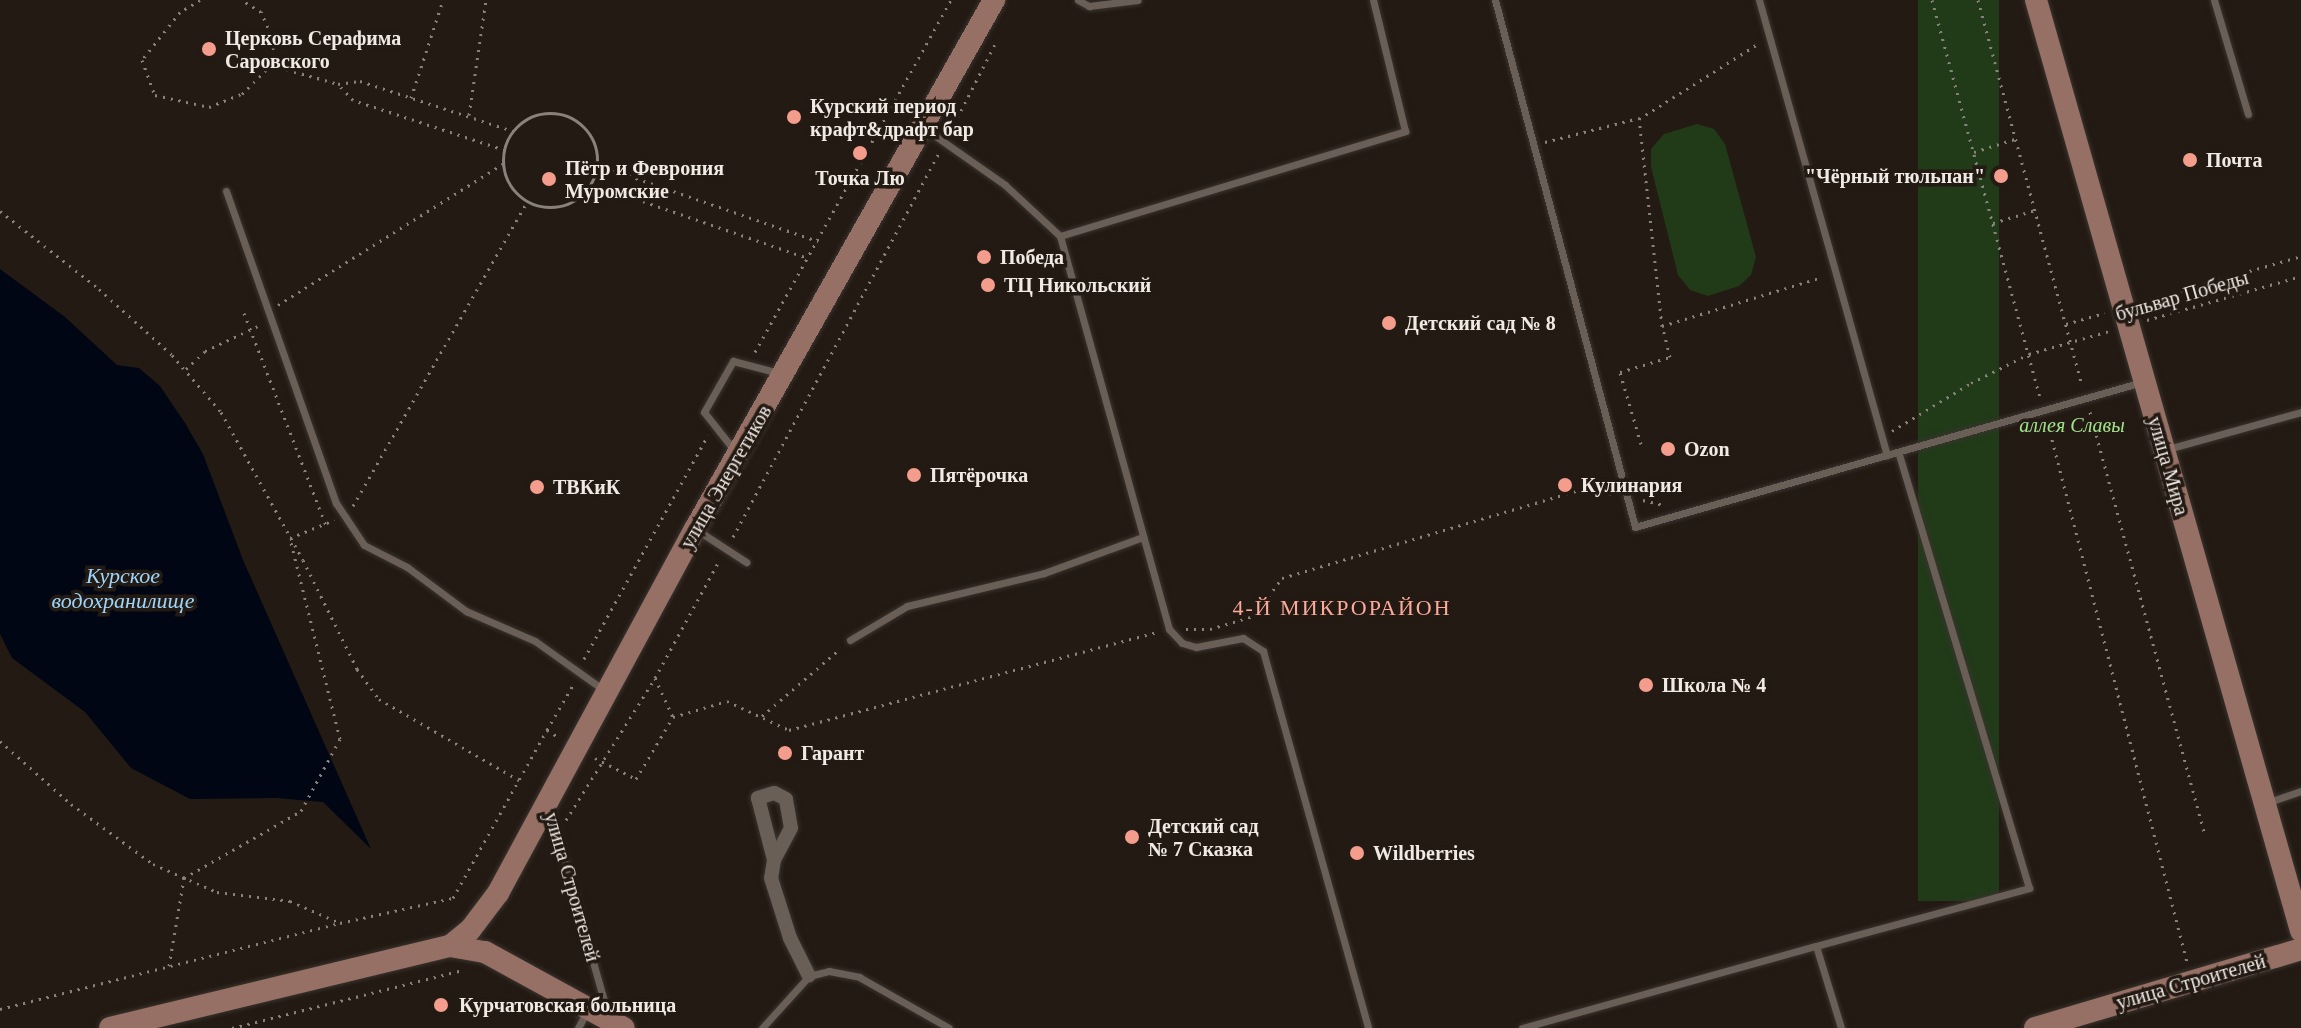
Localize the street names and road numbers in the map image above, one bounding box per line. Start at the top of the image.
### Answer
street label: бульвар Победы [2113,266,2251,326]
street label: улица Энергетиков [675,401,777,553]
street label: улица Мира [2142,414,2194,518]
street label: улица Строителей [539,810,605,964]
street label: улица Строителей [2114,949,2268,1015]

